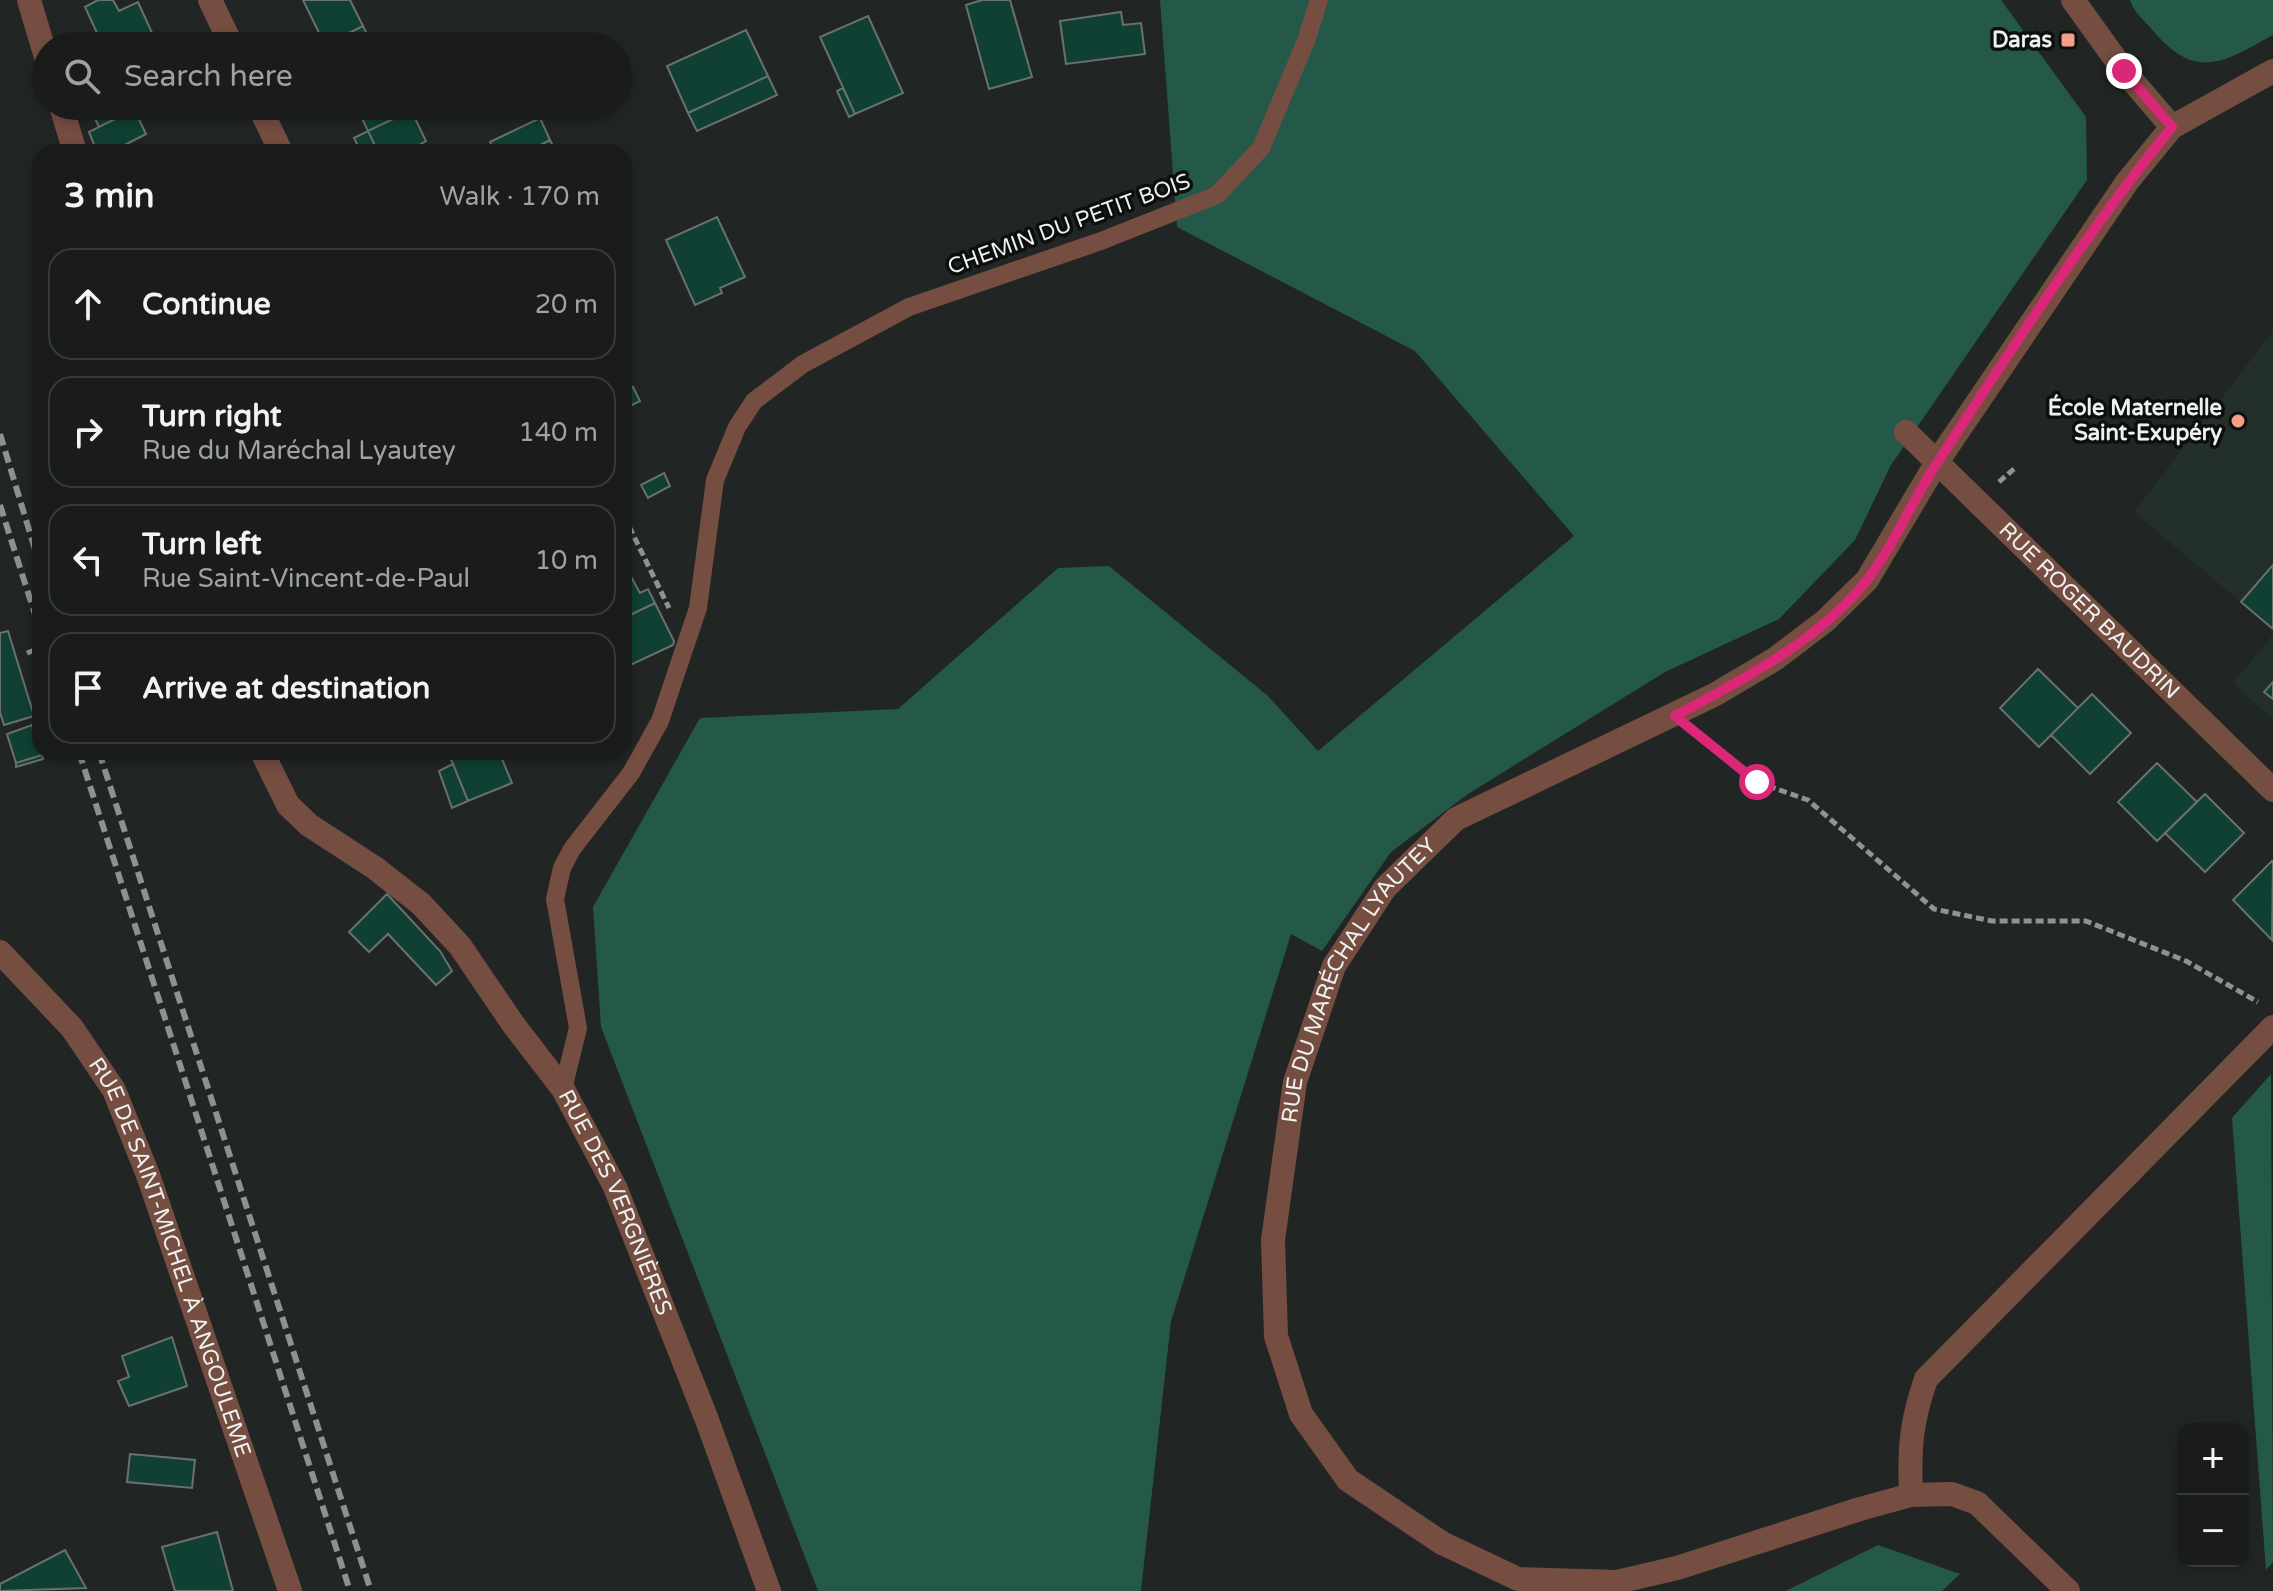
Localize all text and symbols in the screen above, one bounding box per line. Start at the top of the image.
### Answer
place label: Daras [1992,27,2052,53]
marker: Daras [2059,31,2077,49]
search box [32,32,632,120]
route end [2106,53,2142,89]
icon: search [60,54,104,98]
text: Search here [124,58,293,95]
street label: CHEMIN DU PETIT BOIS [944,168,1194,280]
text: 3 min [64,176,155,217]
text: Walk · 170 m [440,181,600,212]
icon: ahead [66,282,110,326]
text: Continue [142,286,271,323]
text: 20 m [535,289,598,320]
place label: École Maternelle Saint-Exupéry [2048,394,2222,446]
text: Turn right [142,398,282,435]
icon: right [66,410,110,454]
marker: École Maternelle Saint-Exupéry [2229,412,2247,430]
text: 140 m [518,417,598,448]
text: Rue du Maréchal Lyautey [142,435,456,466]
street label: RUE ROGER BAUDRIN [1994,517,2185,705]
text: Turn left [142,526,261,563]
icon: left [66,538,110,582]
text: 10 m [535,545,598,576]
text: Rue Saint-Vincent-de-Paul [142,563,470,594]
icon: arrive [66,666,110,710]
text: Arrive at destination [142,670,430,707]
route start [1739,764,1775,800]
street label: RUE DU MARÉCHAL LYAUTEY [1276,833,1441,1125]
street label: RUE DE SAINT-MICHEL À ANGOULEME [83,1053,256,1461]
street label: RUE DES VERGNIÈRES [553,1085,677,1319]
map controls [2177,1423,2249,1567]
button: + [2177,1423,2249,1495]
button: − [2177,1495,2249,1567]

